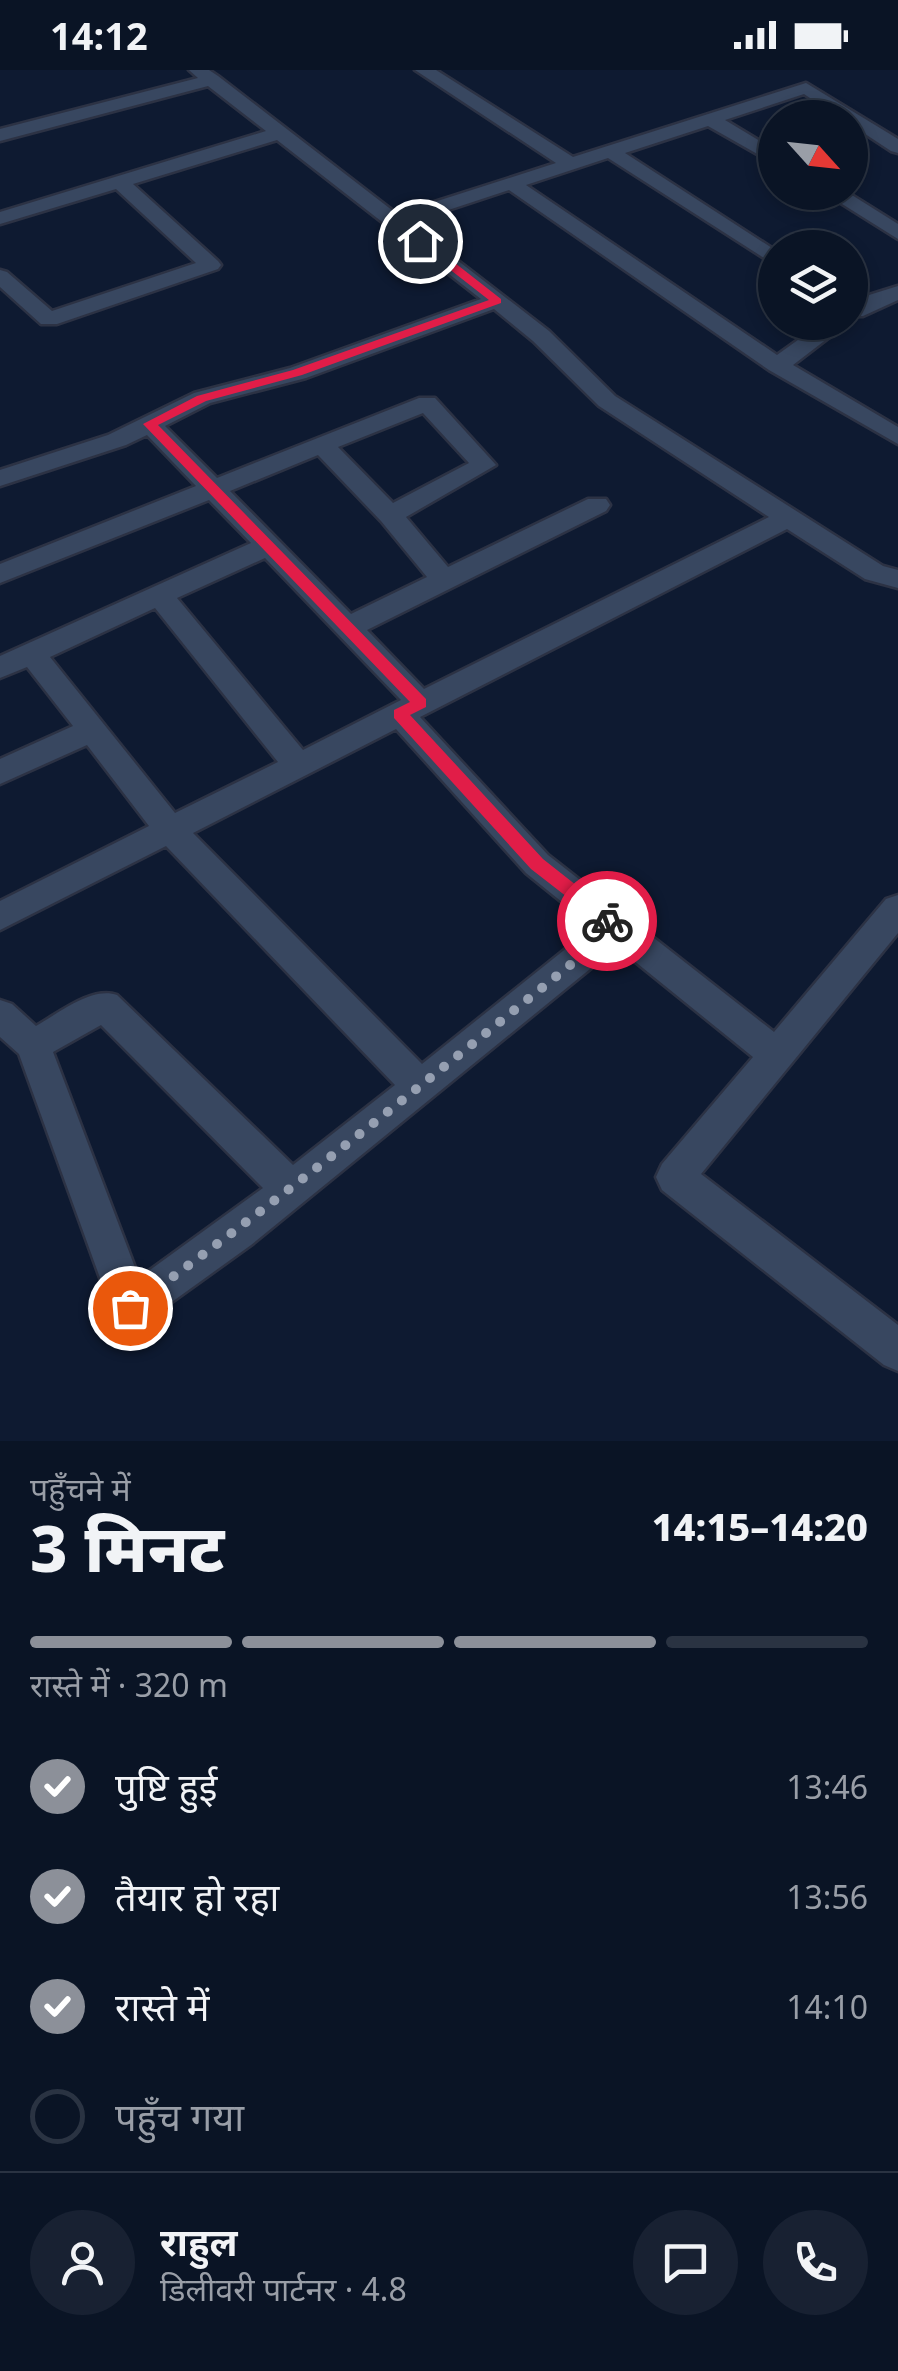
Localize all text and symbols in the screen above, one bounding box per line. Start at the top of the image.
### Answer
text: 14:12 [50,9,148,61]
north arrow [758,100,868,210]
map controls [758,100,868,340]
pin [378,199,463,284]
icon: home [393,214,448,269]
button: layers [758,230,868,340]
courier [557,871,657,971]
icon: bike [580,894,635,949]
pin [88,1266,173,1351]
icon: bag [103,1281,158,1336]
text: पहुँचने में [30,1467,131,1510]
text: 14:15–14:20 [652,1500,868,1552]
text: 3 मिनट [30,1503,224,1591]
text: रास्ते में · 320 m [30,1663,228,1706]
icon: check [30,1759,85,1814]
text: पुष्टि हुई [115,1760,217,1812]
text: 13:46 [786,1765,868,1808]
icon: check [30,1869,85,1924]
text: तैयार हो रहा [115,1870,279,1922]
text: 13:56 [786,1875,868,1918]
icon: check [30,1979,85,2034]
text: रास्ते में [115,1980,209,2032]
text: 14:10 [786,1985,868,2028]
text: पहुँच गया [115,2090,244,2142]
button: person [30,2210,135,2315]
button: chat [633,2210,738,2315]
button: phone [763,2210,868,2315]
text: राहुल [160,2215,237,2267]
text: डिलीवरी पार्टनर · 4.8 [160,2267,407,2310]

